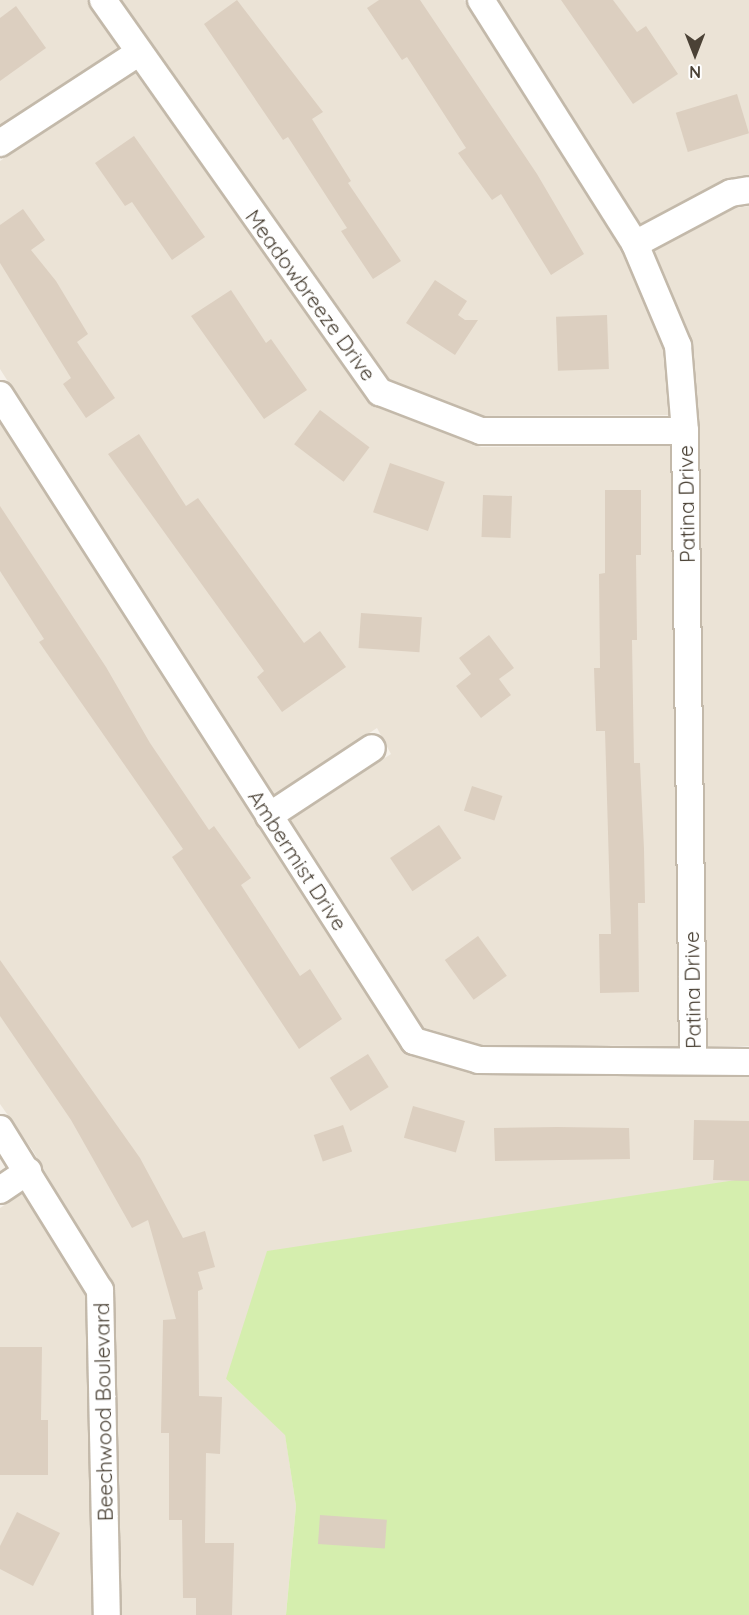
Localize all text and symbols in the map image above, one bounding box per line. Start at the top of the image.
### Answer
north arrow [665,24,725,84]
text: N [689,62,701,82]
street label: Meadowbreeze Drive [240,205,382,385]
street label: Patina Drive [672,445,700,563]
street label: Ambermist Drive [243,785,353,935]
street label: Patina Drive [678,931,706,1049]
street label: Beechwood Boulevard [88,1302,118,1522]

